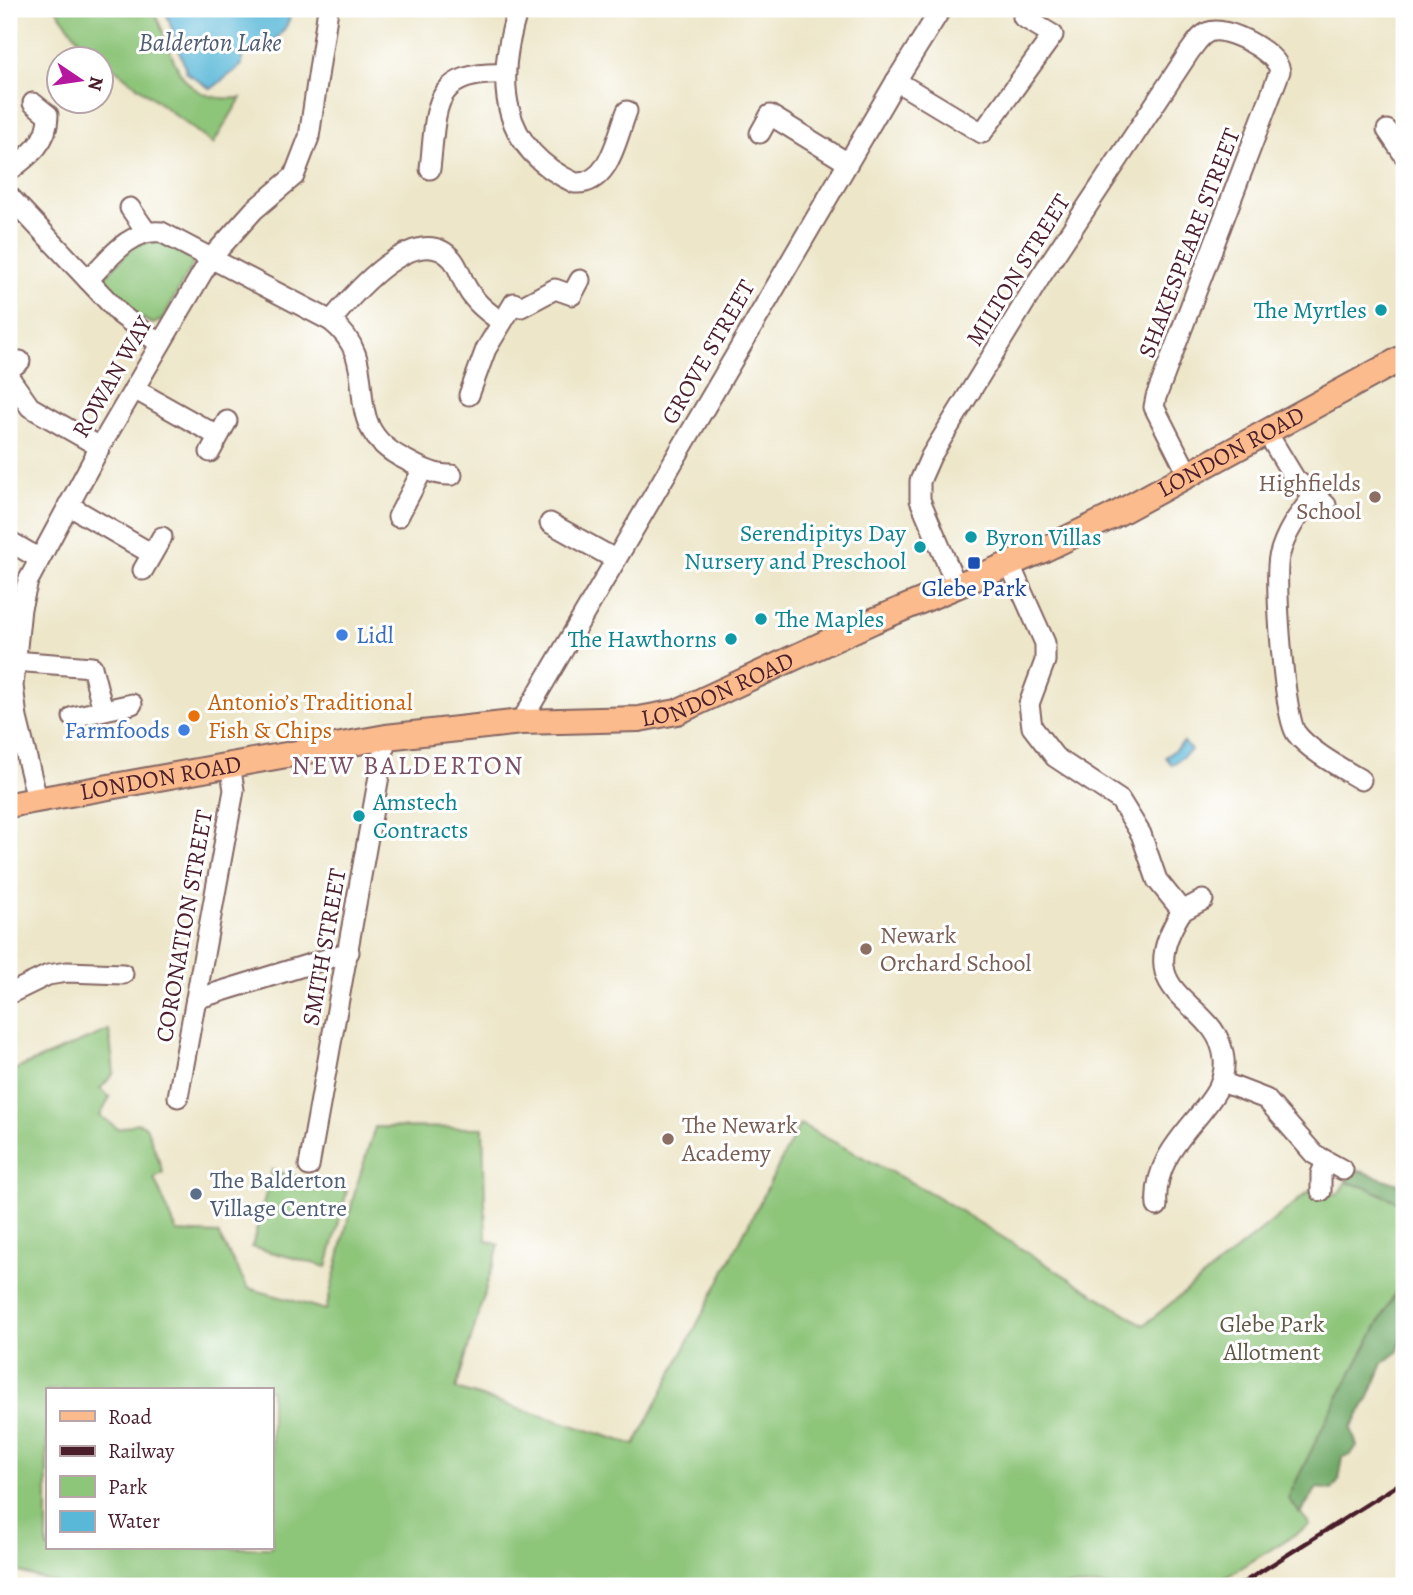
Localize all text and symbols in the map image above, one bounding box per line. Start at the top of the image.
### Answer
water label: Balderton Lake [138,25,282,60]
north arrow [46,46,116,116]
text: N [81,74,110,93]
street label: SHAKESPEARE STREET [1130,124,1248,362]
street label: MILTON STREET [958,188,1078,352]
street label: GROVE STREET [654,274,762,430]
place label: The Myrtles [1254,294,1367,326]
marker: The Myrtles [1373,302,1389,318]
street label: ROWAN WAY [64,310,160,443]
street label: LONDON ROAD [1151,398,1310,505]
place label: Highfields School [1258,467,1361,527]
marker: Highfields School [1367,489,1383,505]
place label: Serendipitys Day Nursery and Preschool [684,517,906,577]
place label: Byron Villas [985,521,1102,553]
marker: Byron Villas [963,529,979,545]
marker: Serendipitys Day Nursery and Preschool [912,539,928,555]
marker: Glebe Park [966,555,982,571]
place label: Glebe Park [921,572,1027,604]
place label: The Maples [775,603,884,635]
marker: The Maples [753,611,769,627]
place label: Lidl [356,619,394,651]
place label: The Hawthorns [568,623,717,655]
marker: Lidl [334,627,350,643]
marker: The Hawthorns [723,631,739,647]
street label: LONDON ROAD [638,644,799,734]
place label: Antonio’s Traditional Fish & Chips [207,686,413,746]
marker: Antonio’s Traditional Fish & Chips [186,708,202,724]
place label: Farmfoods [64,714,170,746]
marker: Farmfoods [176,722,192,738]
street label: LONDON ROAD [77,747,244,808]
district label: NEW BALDERTON [292,748,524,783]
place label: Amstech Contracts [372,786,468,846]
street label: CORONATION STREET [148,807,220,1045]
marker: Amstech Contracts [351,808,367,824]
street label: SMITH STREET [294,866,354,1028]
place label: Newark Orchard School [880,919,1031,979]
marker: Newark Orchard School [858,941,874,957]
place label: The Newark Academy [681,1109,798,1169]
marker: The Newark Academy [660,1131,676,1147]
place label: The Balderton Village Centre [209,1164,347,1224]
marker: The Balderton Village Centre [188,1186,204,1202]
park label: Glebe Park Allotment [1219,1308,1325,1368]
legend [46,1388,273,1550]
text: Road [108,1403,152,1431]
text: Railway [108,1437,175,1465]
text: Park [108,1473,148,1501]
text: Water [107,1507,160,1535]

